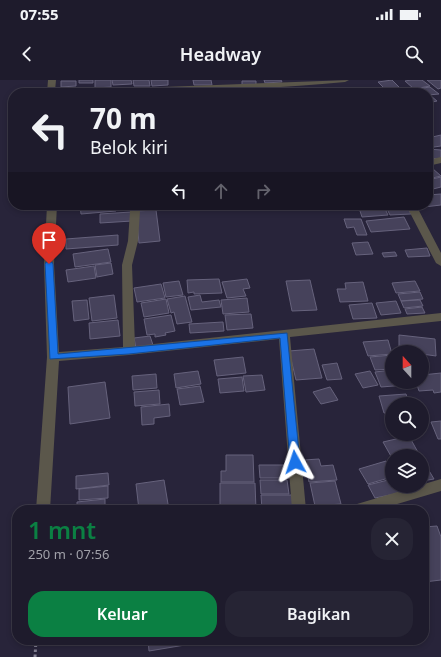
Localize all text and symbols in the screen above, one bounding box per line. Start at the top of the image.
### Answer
text: 07:55 [20,4,59,24]
text: Headway [180,42,261,66]
icon: back [16,43,38,65]
icon: search [403,43,425,65]
text: 70 m [90,99,157,137]
icon: left [24,104,76,156]
text: Belok kiri [90,135,168,159]
icon: left [168,180,190,202]
icon: ahead [210,180,232,202]
icon: right [252,180,274,202]
pin [32,223,66,264]
icon: arrive [38,229,60,251]
north arrow [385,345,429,389]
map controls [385,345,429,493]
button: search [385,397,429,441]
position arrow [274,441,316,483]
button: layers [385,449,429,493]
text: 1 mnt [28,513,96,546]
button: close [371,518,413,560]
text: 250 m · 07:56 [28,545,109,563]
button: Keluar [28,591,217,637]
button: Bagikan [225,591,413,637]

